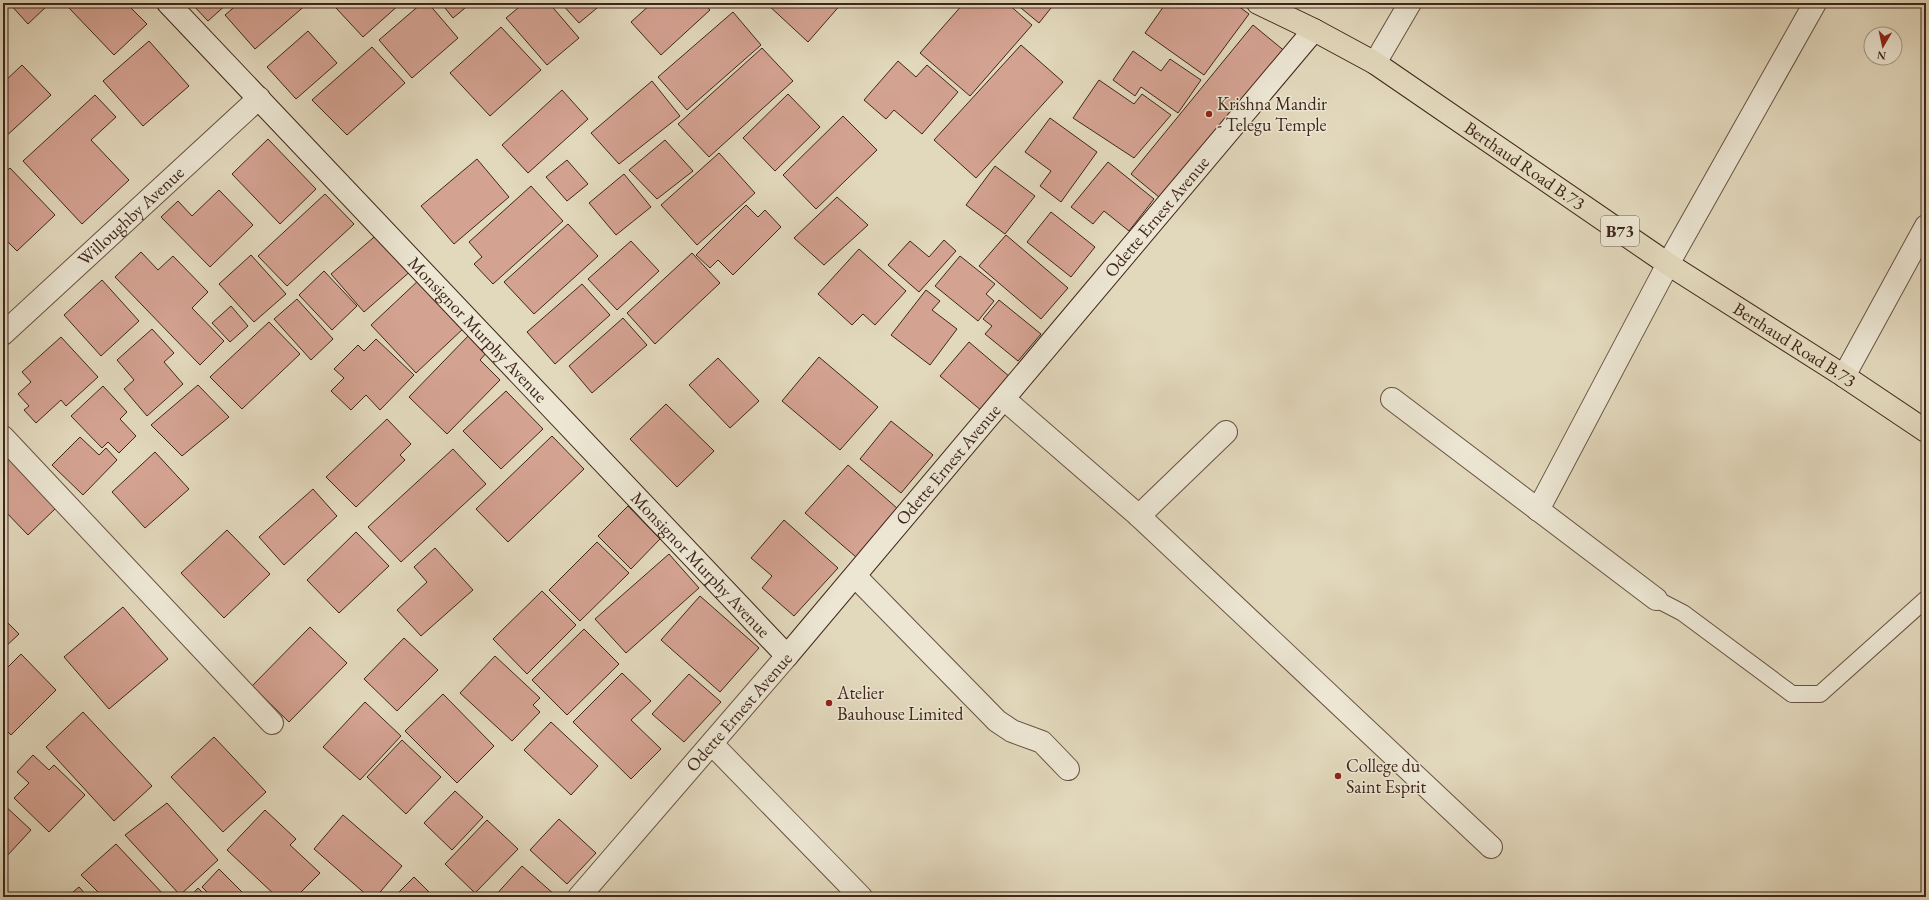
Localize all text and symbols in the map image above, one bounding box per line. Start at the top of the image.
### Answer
north arrow [1863,26,1903,66]
text: N [1876,48,1887,63]
place label: Krishna Mandir - Telegu Temple [1217,92,1327,136]
marker: Krishna Mandir - Telegu Temple [1204,109,1214,119]
street label: Berthaud Road B.73 [1460,116,1590,215]
street label: Odette Ernest Avenue [1099,151,1214,282]
street label: Willoughby Avenue [73,161,189,271]
road number: B73 [1601,216,1639,246]
street label: Monsignor Murphy Avenue [403,251,553,407]
street label: Berthaud Road B.73 [1729,297,1861,392]
street label: Odette Ernest Avenue [890,399,1005,530]
street label: Monsignor Murphy Avenue [626,486,776,642]
street label: Odette Ernest Avenue [680,647,797,776]
place label: Atelier Bauhouse Limited [836,681,964,725]
marker: Atelier Bauhouse Limited [824,698,834,708]
place label: College du Saint Esprit [1346,754,1426,798]
marker: College du Saint Esprit [1333,771,1343,781]

